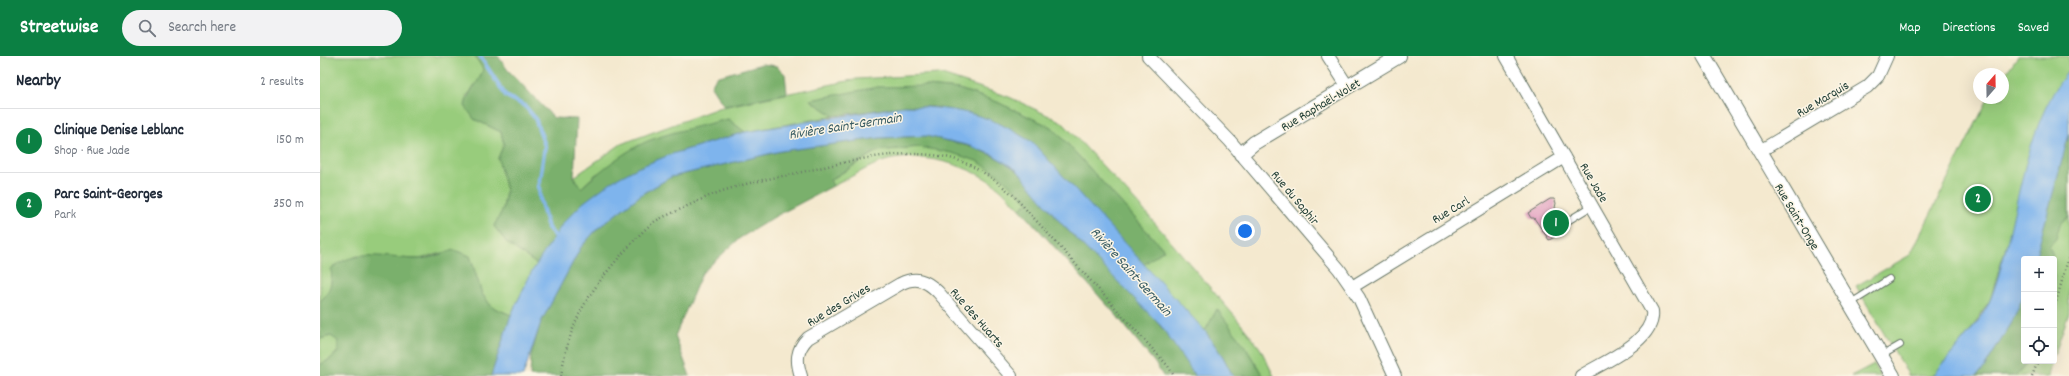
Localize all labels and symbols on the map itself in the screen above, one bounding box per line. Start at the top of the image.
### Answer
north arrow [1973,68,2009,104]
street label: Rue Raphaël-Nolet [1278,75,1365,137]
street label: Rue Marquis [1793,77,1853,123]
water label: Rivière Saint-Germain [788,108,904,146]
street label: Rue Jade [1574,160,1612,207]
street label: Rue du Saphir [1266,167,1323,230]
street label: Rue Saint-Onge [1768,180,1823,255]
pin: 2 [1965,184,1991,214]
street label: Rue Carl [1429,192,1474,230]
pin: 1 [1543,208,1569,238]
your location [1235,221,1255,241]
water label: Rivière Saint-Germain [1085,223,1176,322]
street label: Rue des Grives [804,280,875,333]
street label: Rue des Huarts [945,284,1008,353]

